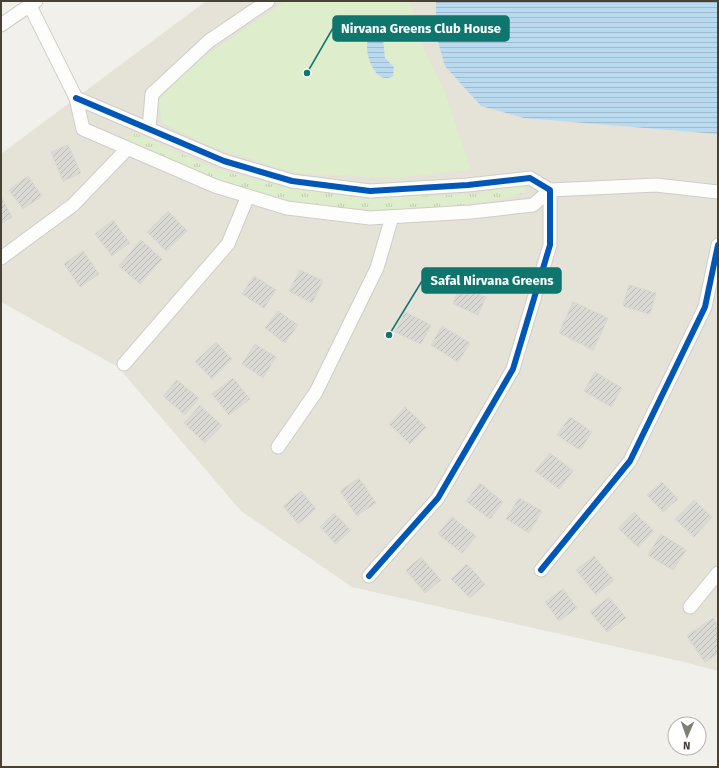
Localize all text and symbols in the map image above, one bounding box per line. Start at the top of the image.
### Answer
callout: Nirvana Greens Club House [333,16,509,41]
text: Nirvana Greens Club House [341,21,501,36]
callout: Safal Nirvana Greens [422,268,561,293]
text: Safal Nirvana Greens [431,273,554,288]
north arrow [667,716,707,756]
text: N [683,739,691,752]

